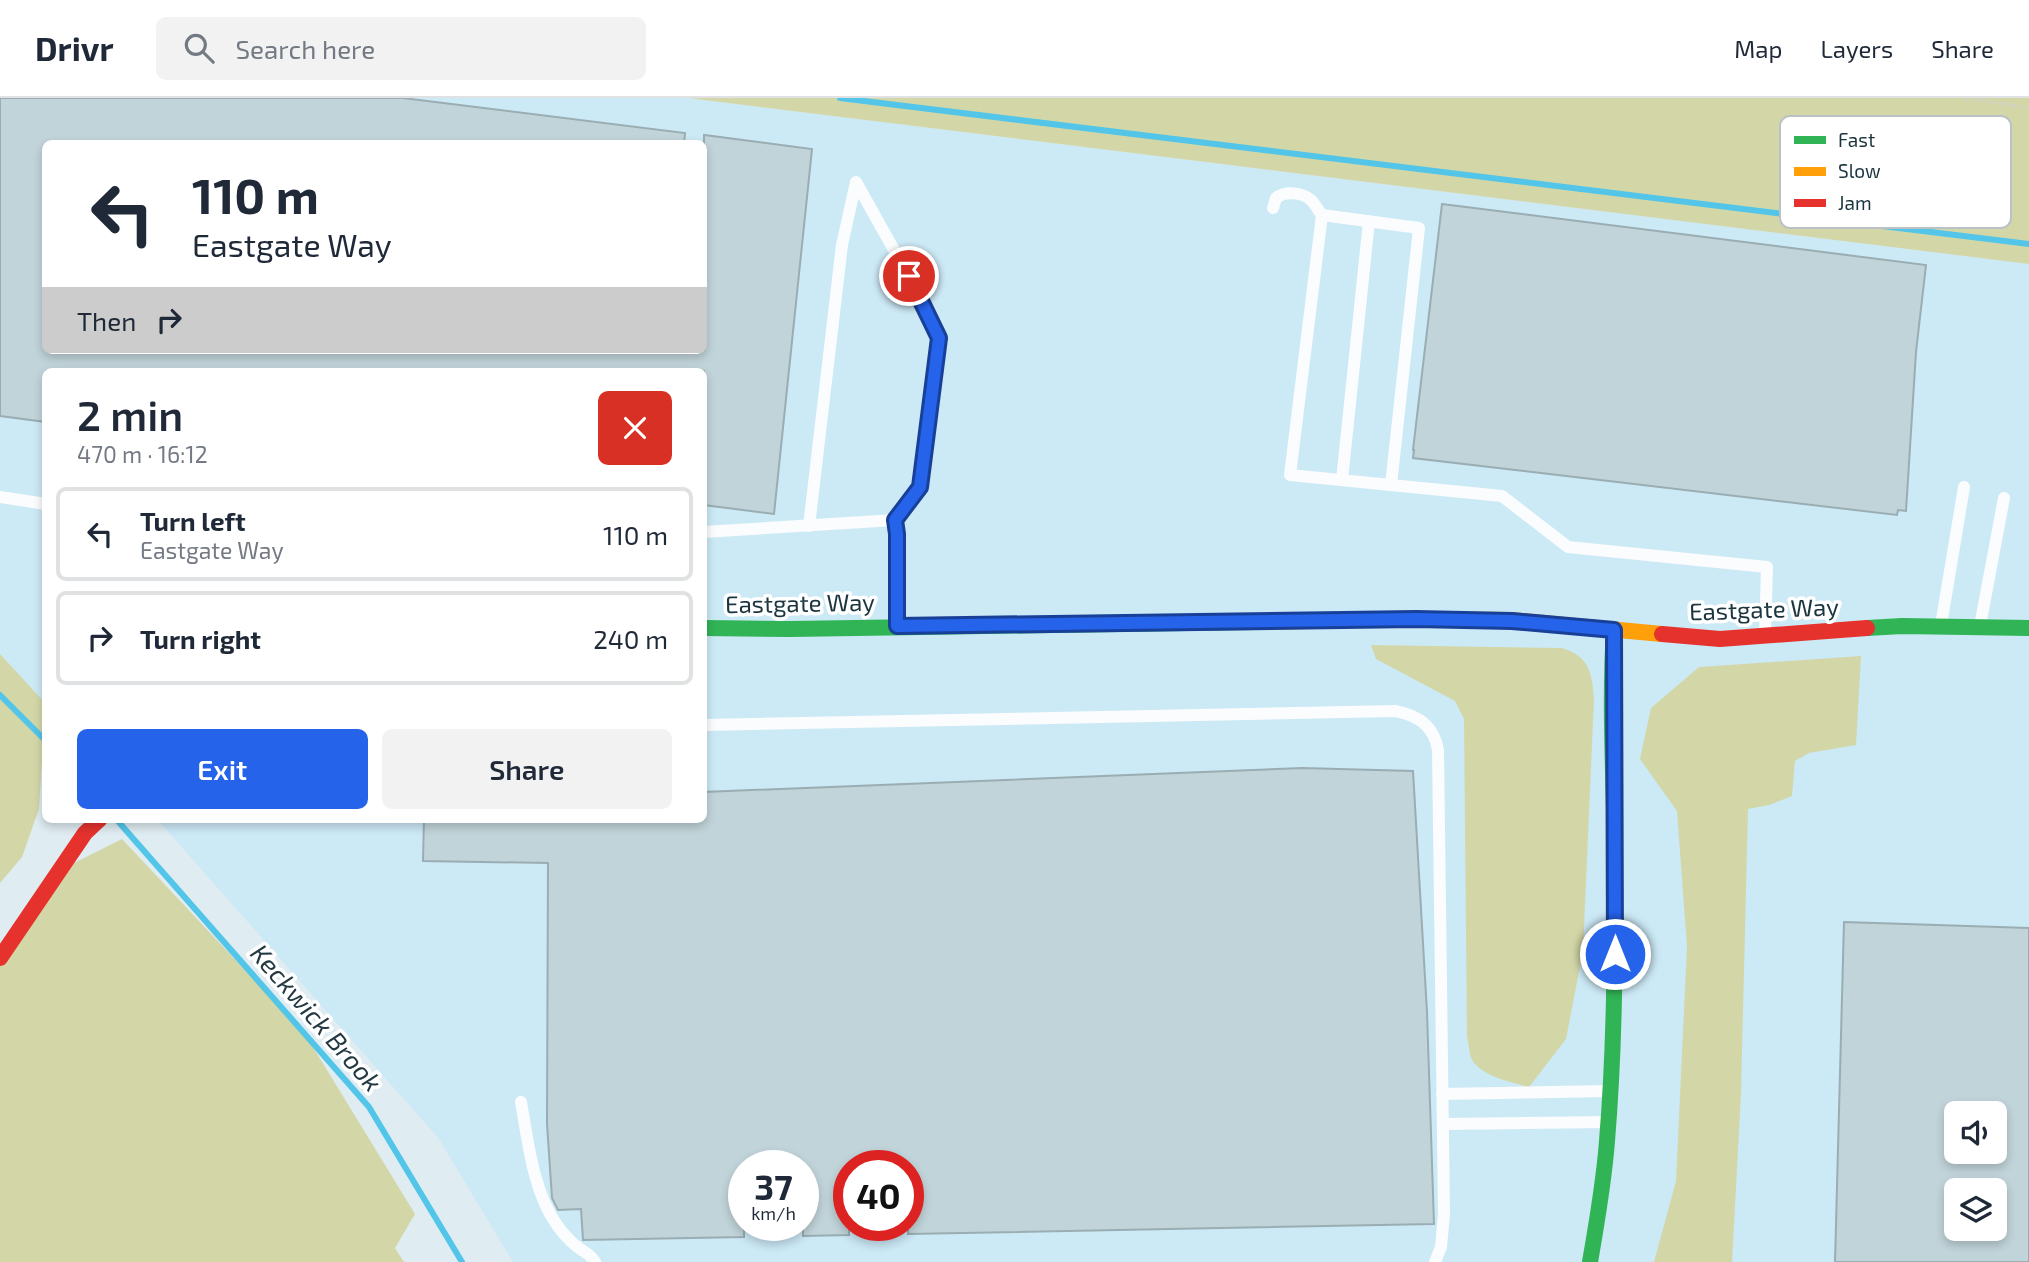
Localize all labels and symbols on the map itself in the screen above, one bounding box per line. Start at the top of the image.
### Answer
legend [1780,116,2011,228]
text: Fast [1838,128,1875,151]
text: Slow [1838,159,1881,182]
text: Jam [1838,191,1872,214]
pin [879,246,939,306]
street label: Eastgate Way [725,587,875,618]
street label: Eastgate Way [1689,591,1840,626]
position arrow [1578,917,1652,991]
water label: Keckwick Brook [245,937,389,1097]
speed limit sign: 40 [833,1150,924,1241]

